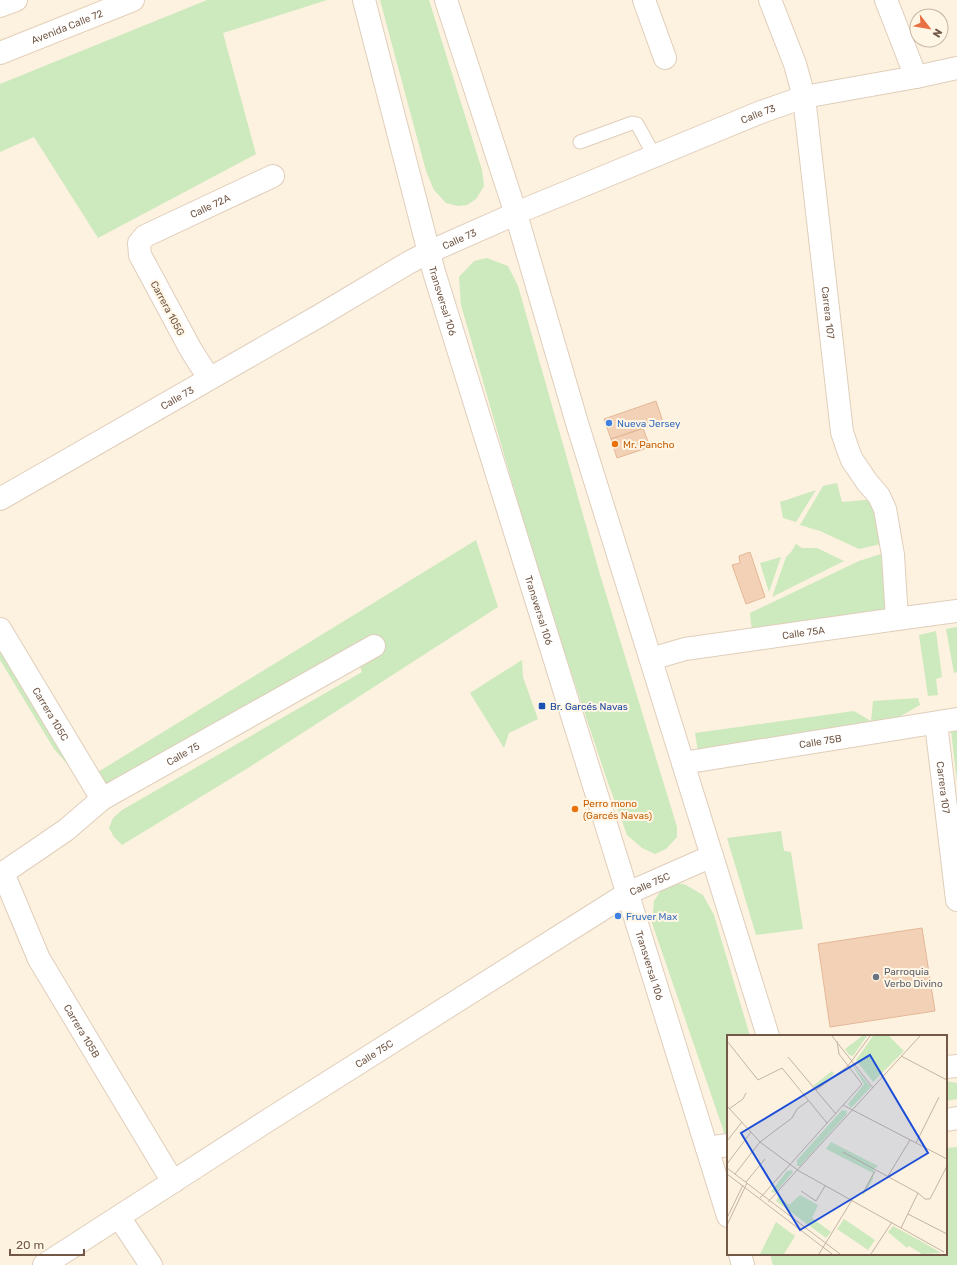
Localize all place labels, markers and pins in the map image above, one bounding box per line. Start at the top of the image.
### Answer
marker: Nueva Jersey [604,418,614,428]
place label: Nueva Jersey [617,418,681,430]
marker: Mr. Pancho [610,439,620,449]
place label: Mr. Pancho [623,439,675,451]
marker: Br. Garcés Navas [537,701,547,711]
place label: Br. Garcés Navas [550,701,628,713]
place label: Perro mono (Garcés Navas) [583,798,652,822]
marker: Perro mono (Garcés Navas) [570,804,580,814]
marker: Fruver Max [613,911,623,921]
place label: Fruver Max [626,911,678,923]
place label: Parroquia Verbo Divino [884,966,943,990]
marker: Parroquia Verbo Divino [871,972,881,982]

